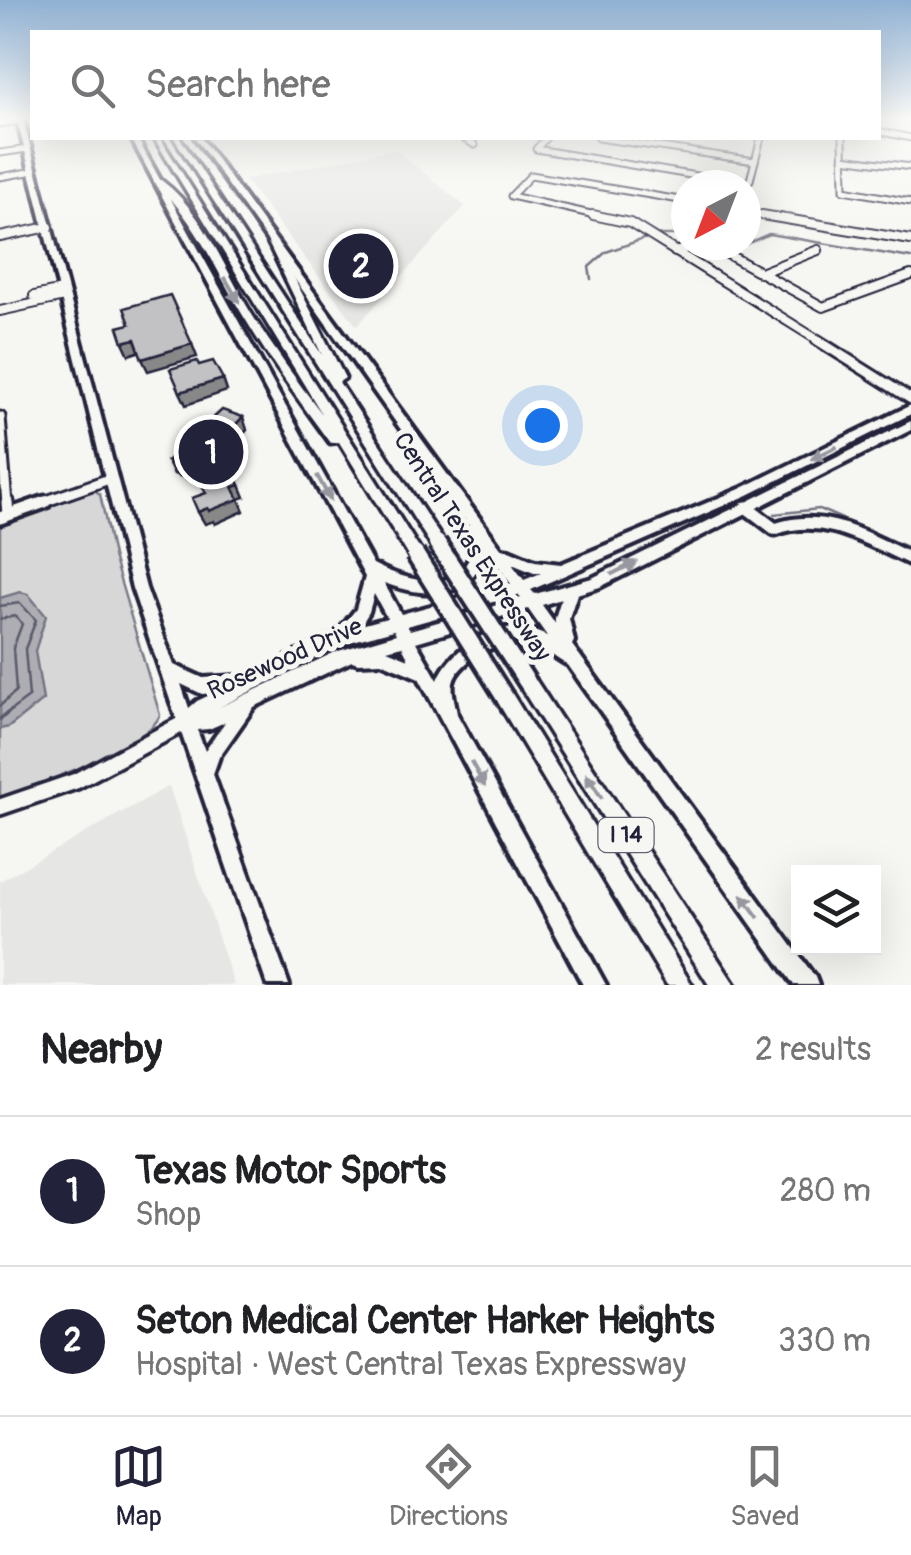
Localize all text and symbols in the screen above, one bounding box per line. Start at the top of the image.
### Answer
search box [30,30,881,140]
icon: search [65,58,120,113]
text: Search here [145,61,331,109]
north arrow [671,170,761,260]
pin: 2 [328,228,394,304]
one-way arrow [223,276,241,304]
your location [517,400,568,451]
pin: 1 [178,414,244,490]
street label: Central Texas Expressway [386,427,558,668]
one-way arrow [809,444,838,461]
one-way arrow [314,474,332,502]
one-way arrow [610,560,639,577]
street label: Rosewood Drive [203,611,368,707]
one-way arrow [470,759,487,788]
one-way arrow [585,772,603,799]
road number: I 14 [598,818,654,852]
map controls [791,865,881,955]
button: layers [791,865,881,955]
one-way arrow [740,893,760,919]
text: Nearby [40,1024,162,1076]
text: 2 results [755,1030,871,1070]
text: Texas Motor Sports [135,1147,446,1195]
text: 1 [66,1171,79,1211]
text: 280 m [780,1171,871,1211]
text: Shop [135,1195,201,1235]
text: Seton Medical Center Harker Heights [135,1297,714,1345]
text: 2 [64,1321,81,1361]
text: 330 m [778,1321,871,1361]
text: Hospital · West Central Texas Expressway [135,1345,686,1385]
tab: Map [111,1439,166,1534]
tab: Directions [389,1439,508,1534]
tab: Saved [730,1439,800,1534]

